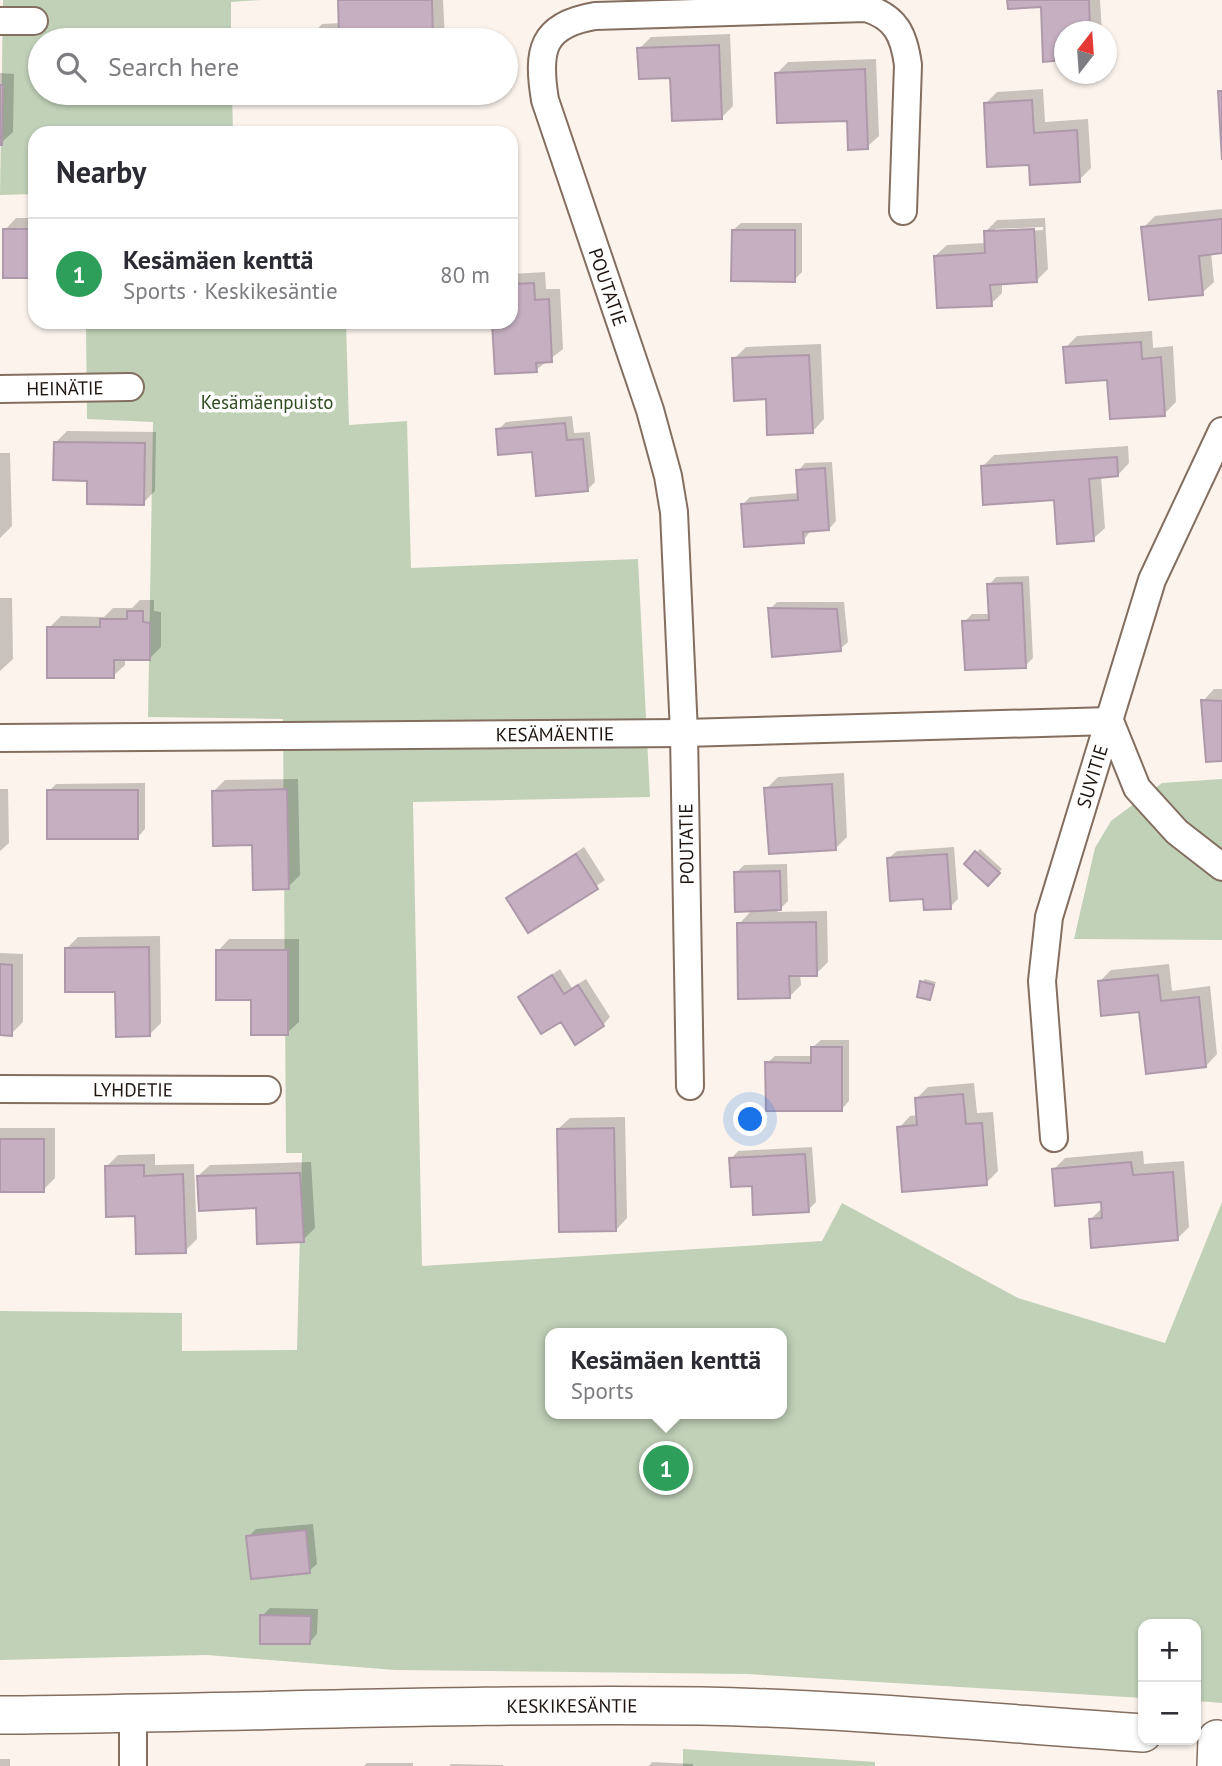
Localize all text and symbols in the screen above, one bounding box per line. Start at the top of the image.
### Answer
north arrow [1054,21,1117,84]
search box [28,28,518,105]
icon: search [52,48,90,86]
text: Search here [108,50,239,83]
text: Nearby [56,152,146,191]
text: Kesämäen kenttä [123,243,313,276]
street label: POUTATIE [583,245,633,329]
text: 1 [72,260,86,289]
text: 80 m [440,260,490,289]
text: Sports · Keskikesäntie [123,276,338,305]
street label: HEINÄTIE [26,375,104,401]
park label: Kesämäenpuisto [201,390,333,414]
street label: KESÄMÄENTIE [496,722,614,746]
street label: SUVITIE [1071,742,1113,811]
street label: POUTATIE [673,803,699,885]
street label: LYHDETIE [93,1077,173,1102]
your location [733,1102,767,1136]
popup [545,1328,787,1419]
text: Kesämäen kenttä [571,1343,761,1376]
text: Sports [571,1376,634,1405]
pin: 1 [643,1442,689,1494]
map controls [1138,1619,1201,1745]
button: + [1138,1619,1201,1682]
button: − [1138,1682,1201,1745]
street label: KESKIKESÄNTIE [506,1693,637,1718]

